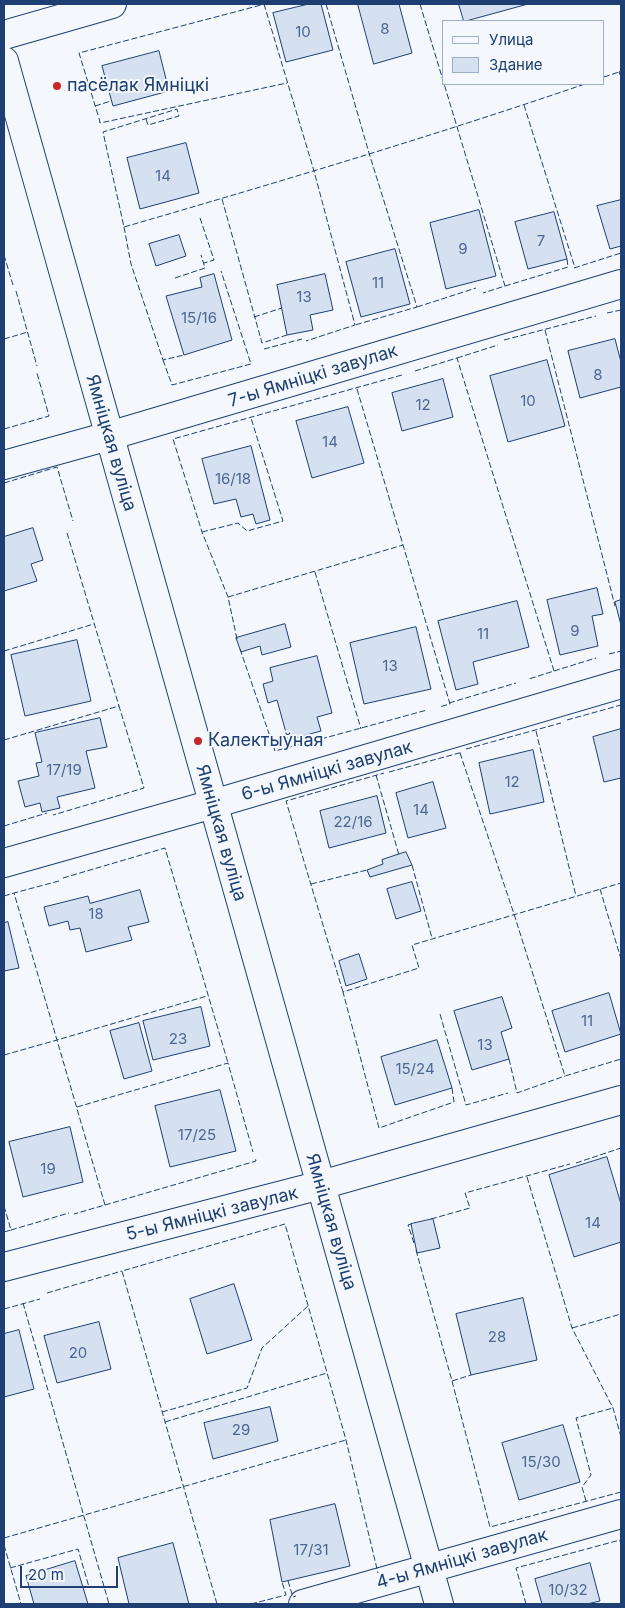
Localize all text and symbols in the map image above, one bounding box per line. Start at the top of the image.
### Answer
house number: 8 [380,20,390,38]
legend [442,20,605,85]
house number: 10 [295,23,311,41]
text: Улица [489,30,533,49]
text: Здание [489,55,543,74]
place label: пасёлак Ямніцкі [67,75,209,97]
marker: пасёлак Ямніцкі [51,80,63,92]
house number: 14 [155,167,171,185]
house number: 7 [537,232,545,250]
house number: 9 [458,240,468,258]
house number: 11 [372,274,384,292]
house number: 13 [296,288,312,306]
house number: 15/16 [181,309,217,327]
street label: 7-ы Ямніцкі завулак [226,340,400,412]
house number: 8 [593,366,603,384]
street label: Ямніцкая вуліца [81,372,141,514]
house number: 10 [520,392,536,410]
house number: 12 [415,396,431,414]
house number: 14 [322,433,338,451]
house number: 16/18 [215,470,251,488]
house number: 9 [570,622,580,640]
house number: 11 [477,625,489,643]
house number: 13 [382,657,398,675]
place label: Калектыўная [208,730,324,752]
marker: Калектыўная [192,735,204,747]
street label: 6-ы Ямніцкі завулак [239,736,415,806]
house number: 17/19 [46,761,82,779]
street label: Ямніцкая вуліца [191,762,251,904]
house number: 12 [504,773,520,791]
house number: 14 [413,801,429,819]
house number: 22/16 [333,813,373,831]
house number: 18 [88,905,104,923]
house number: 11 [581,1012,593,1030]
house number: 23 [169,1030,187,1048]
house number: 13 [477,1036,493,1054]
house number: 15/24 [395,1060,435,1078]
house number: 17/25 [178,1126,216,1144]
street label: Ямніцкая вуліца [301,1151,361,1293]
house number: 19 [40,1160,56,1178]
street label: 5-ы Ямніцкі завулак [124,1182,300,1246]
house number: 14 [585,1214,601,1232]
house number: 28 [488,1328,506,1346]
house number: 20 [69,1344,87,1362]
house number: 29 [232,1421,250,1439]
house number: 15/30 [521,1453,561,1471]
street label: 4-ы Ямніцкі завулак [374,1524,550,1594]
house number: 17/31 [293,1541,329,1559]
scale bar [22,1556,120,1588]
text: 20 m [28,1565,64,1584]
house number: 10/32 [548,1581,588,1599]

